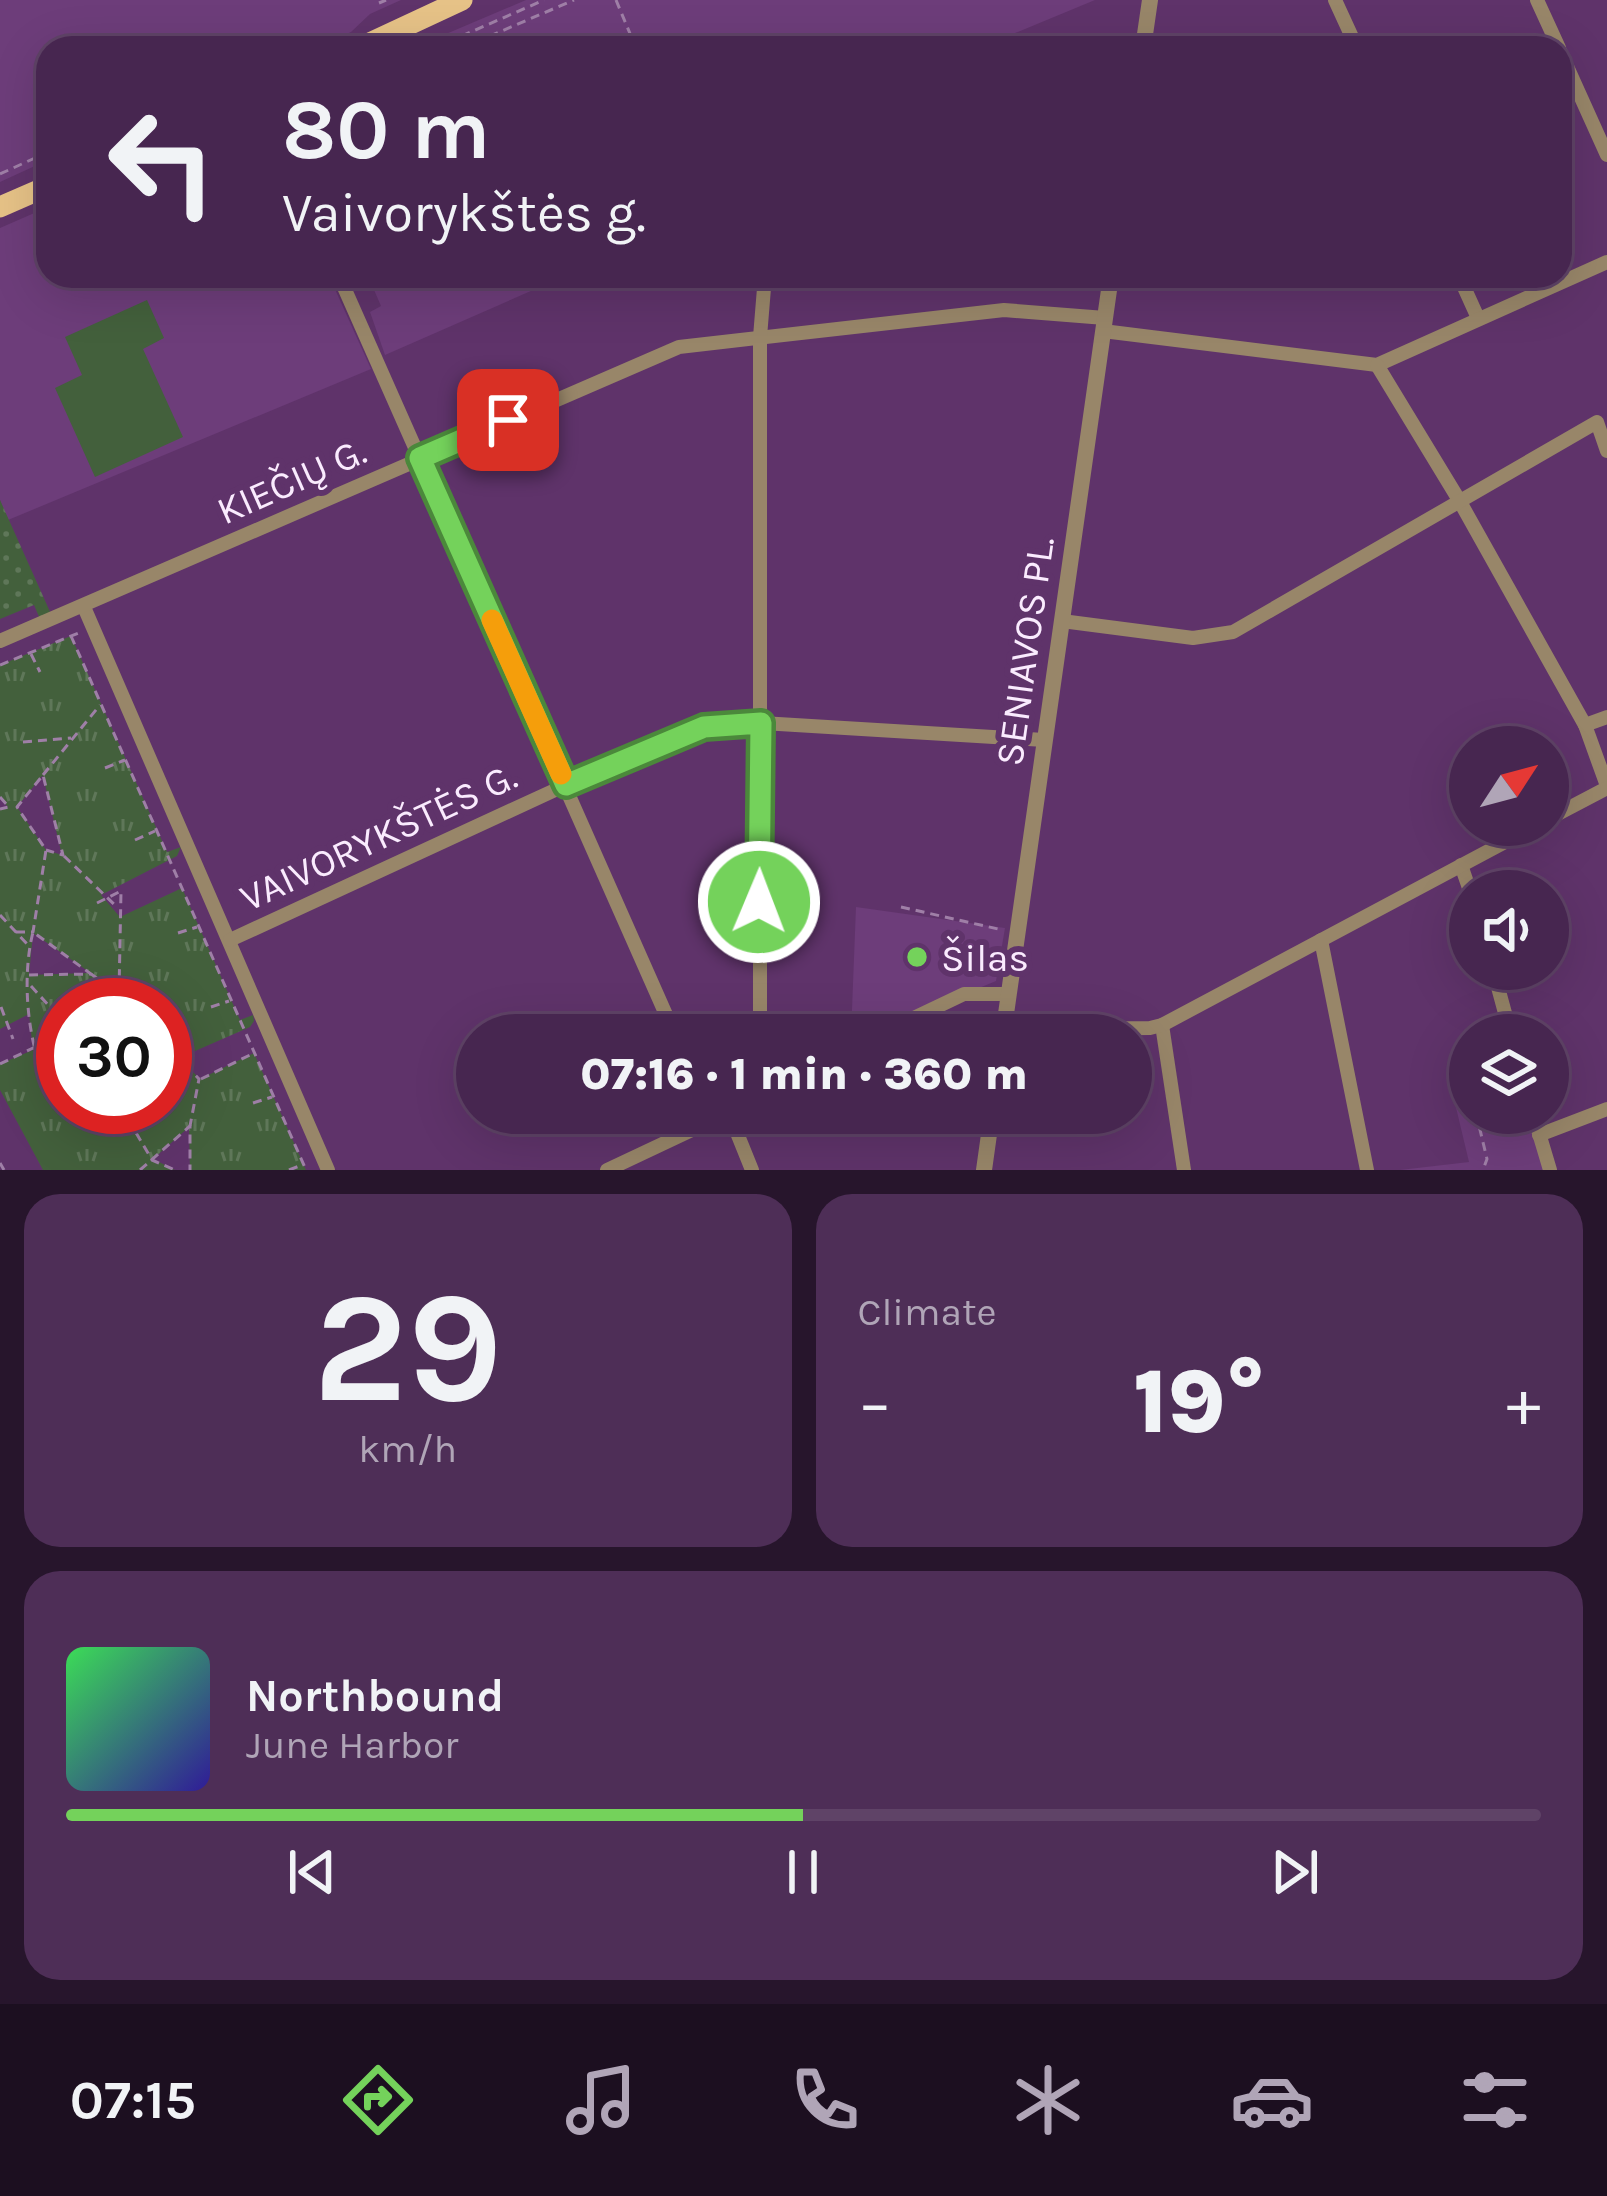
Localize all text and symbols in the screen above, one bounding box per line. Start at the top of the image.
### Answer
text: 80 m [282,81,490,179]
icon: left [84,84,240,240]
text: Vaivorykštės g. [282,181,646,245]
pin [457,369,559,471]
icon: arrive [475,387,541,453]
street label: KIEČIŲ G. [210,428,373,534]
street label: SENIAVOS PL. [986,534,1064,769]
north arrow [1449,726,1569,846]
map controls [1449,726,1569,1134]
street label: VAIVORYKŠTĖS G. [233,753,524,921]
position arrow [696,839,822,965]
button: sound [1449,870,1569,990]
place label: Šilas [941,935,1029,981]
marker: Šilas [904,944,930,970]
speed limit sign: 30 [36,978,192,1134]
button: layers [1449,1014,1569,1134]
text: 07:16 · 1 min · 360 m [580,1048,1028,1100]
text: 29 [313,1257,503,1439]
text: Climate [858,1289,997,1335]
text: 19° [1133,1349,1265,1455]
text: − [858,1364,892,1442]
text: + [1506,1364,1541,1442]
text: km/h [358,1426,457,1472]
text: Northbound [246,1670,504,1722]
text: June Harbor [246,1722,458,1768]
icon: previous [279,1839,345,1905]
icon: pause [770,1839,836,1905]
icon: next [1262,1839,1328,1905]
icon: directions [336,2058,420,2142]
icon: music [559,2058,643,2142]
icon: phone [783,2058,867,2142]
icon: climate [1006,2058,1090,2142]
icon: car [1230,2058,1314,2142]
icon: filters [1453,2058,1537,2142]
text: 07:15 [70,2068,196,2132]

